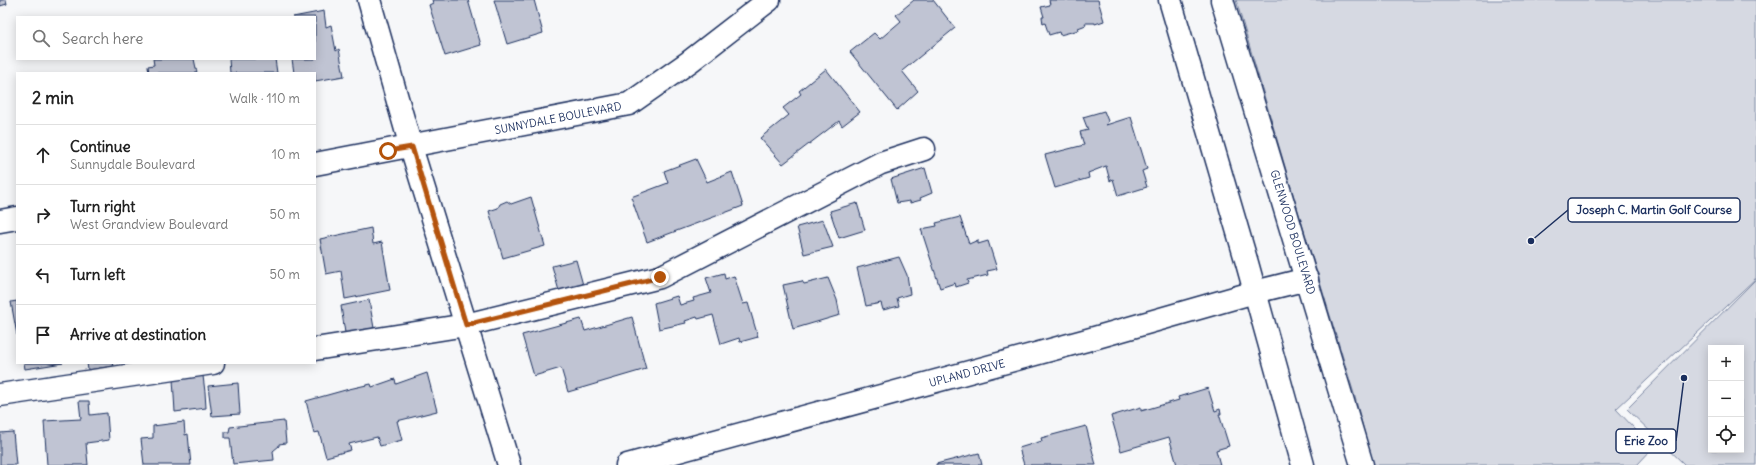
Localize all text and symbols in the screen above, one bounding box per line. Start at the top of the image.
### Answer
search box [16,16,316,60]
icon: search [30,27,52,49]
text: Search here [62,29,143,48]
text: 2 min [32,87,74,109]
text: Walk · 110 m [229,90,300,107]
street label: SUNNYDALE BOULEVARD [493,99,623,137]
text: Continue [70,137,131,156]
route start [379,142,397,160]
icon: ahead [32,144,54,166]
text: 10 m [272,146,300,163]
text: Sunnydale Boulevard [70,156,195,173]
street label: GLENWOOD BOULEVARD [1267,168,1319,296]
text: Turn right [70,197,135,216]
callout: Joseph C. Martin Golf Course [1568,198,1740,222]
text: Joseph C. Martin Golf Course [1576,202,1732,218]
icon: right [32,204,54,226]
text: 50 m [269,206,300,223]
text: West Grandview Boulevard [70,216,228,233]
icon: left [32,264,54,286]
text: Turn left [70,265,125,284]
text: 50 m [269,266,300,283]
route end [651,268,669,286]
icon: arrive [32,324,54,346]
text: Arrive at destination [70,325,206,344]
map controls [1708,345,1744,453]
button: + [1708,345,1744,381]
street label: UPLAND DRIVE [927,356,1007,390]
button: − [1708,381,1744,417]
button: locate [1708,417,1744,453]
callout: Erie Zoo [1616,429,1676,453]
text: Erie Zoo [1624,433,1668,448]

